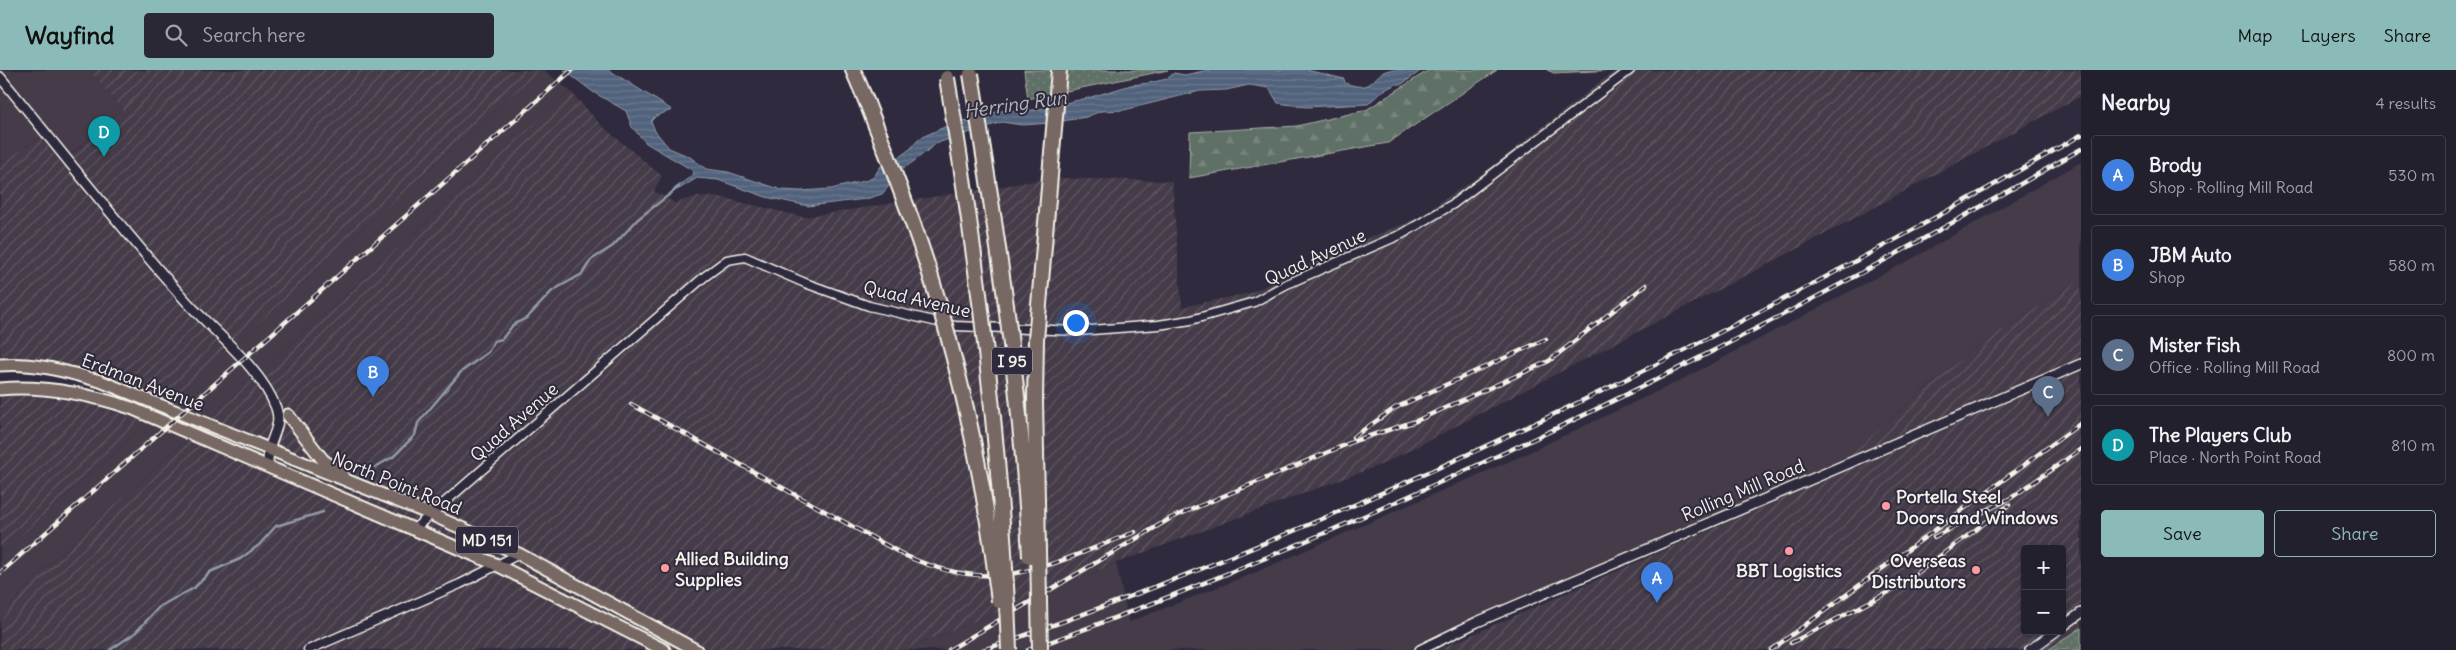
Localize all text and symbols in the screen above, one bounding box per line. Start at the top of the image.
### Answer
search box [144,13,494,58]
text: Wayfind [25,20,114,50]
icon: search [162,21,190,49]
text: Search here [202,23,306,47]
text: Map [2237,24,2272,47]
text: Layers [2300,24,2356,47]
text: Share [2384,24,2431,47]
water label: Herring Run [962,85,1069,123]
text: Nearby [2101,89,2171,116]
text: 4 results [2375,93,2436,113]
pin: D [88,116,120,157]
text: Brody [2149,153,2202,177]
text: A [2113,165,2123,185]
text: 530 m [2388,165,2435,185]
text: Shop · Rolling Mill Road [2149,177,2313,197]
street label: Quad Avenue [1261,223,1369,291]
text: JBM Auto [2149,243,2232,267]
text: B [2113,255,2123,275]
text: 580 m [2388,255,2435,275]
text: Shop [2149,267,2185,287]
street label: Quad Avenue [861,275,973,323]
your location [1063,310,1089,336]
text: Mister Fish [2149,333,2241,357]
text: C [2113,345,2123,365]
text: 800 m [2387,345,2435,365]
street label: Erdman Avenue [79,348,207,416]
road number: I 95 [992,348,1032,374]
pin: B [357,356,389,397]
text: Office · Rolling Mill Road [2149,357,2320,377]
pin: C [2032,376,2064,417]
street label: Quad Avenue [465,377,563,467]
text: The Players Club [2149,423,2291,447]
text: D [2112,435,2124,455]
text: 810 m [2391,435,2435,455]
street label: North Point Road [329,447,466,520]
text: Place · North Point Road [2149,447,2321,467]
street label: Rolling Mill Road [1678,454,1808,526]
place label: Portella Steel Doors and Windows [1896,485,2058,529]
marker: Portella Steel Doors and Windows [1880,500,1892,512]
button: Save [2101,510,2264,557]
button: Share [2274,510,2436,557]
road number: MD 151 [456,526,518,554]
marker: BBT Logistics [1783,545,1795,557]
map controls [2021,545,2066,635]
button: + [2021,545,2066,590]
place label: Allied Building Supplies [675,547,789,591]
place label: Overseas Distributors [1871,549,1966,593]
place label: BBT Logistics [1736,559,1842,582]
marker: Allied Building Supplies [659,562,671,574]
pin: A [1641,562,1673,603]
marker: Overseas Distributors [1970,564,1982,576]
button: − [2021,590,2066,635]

